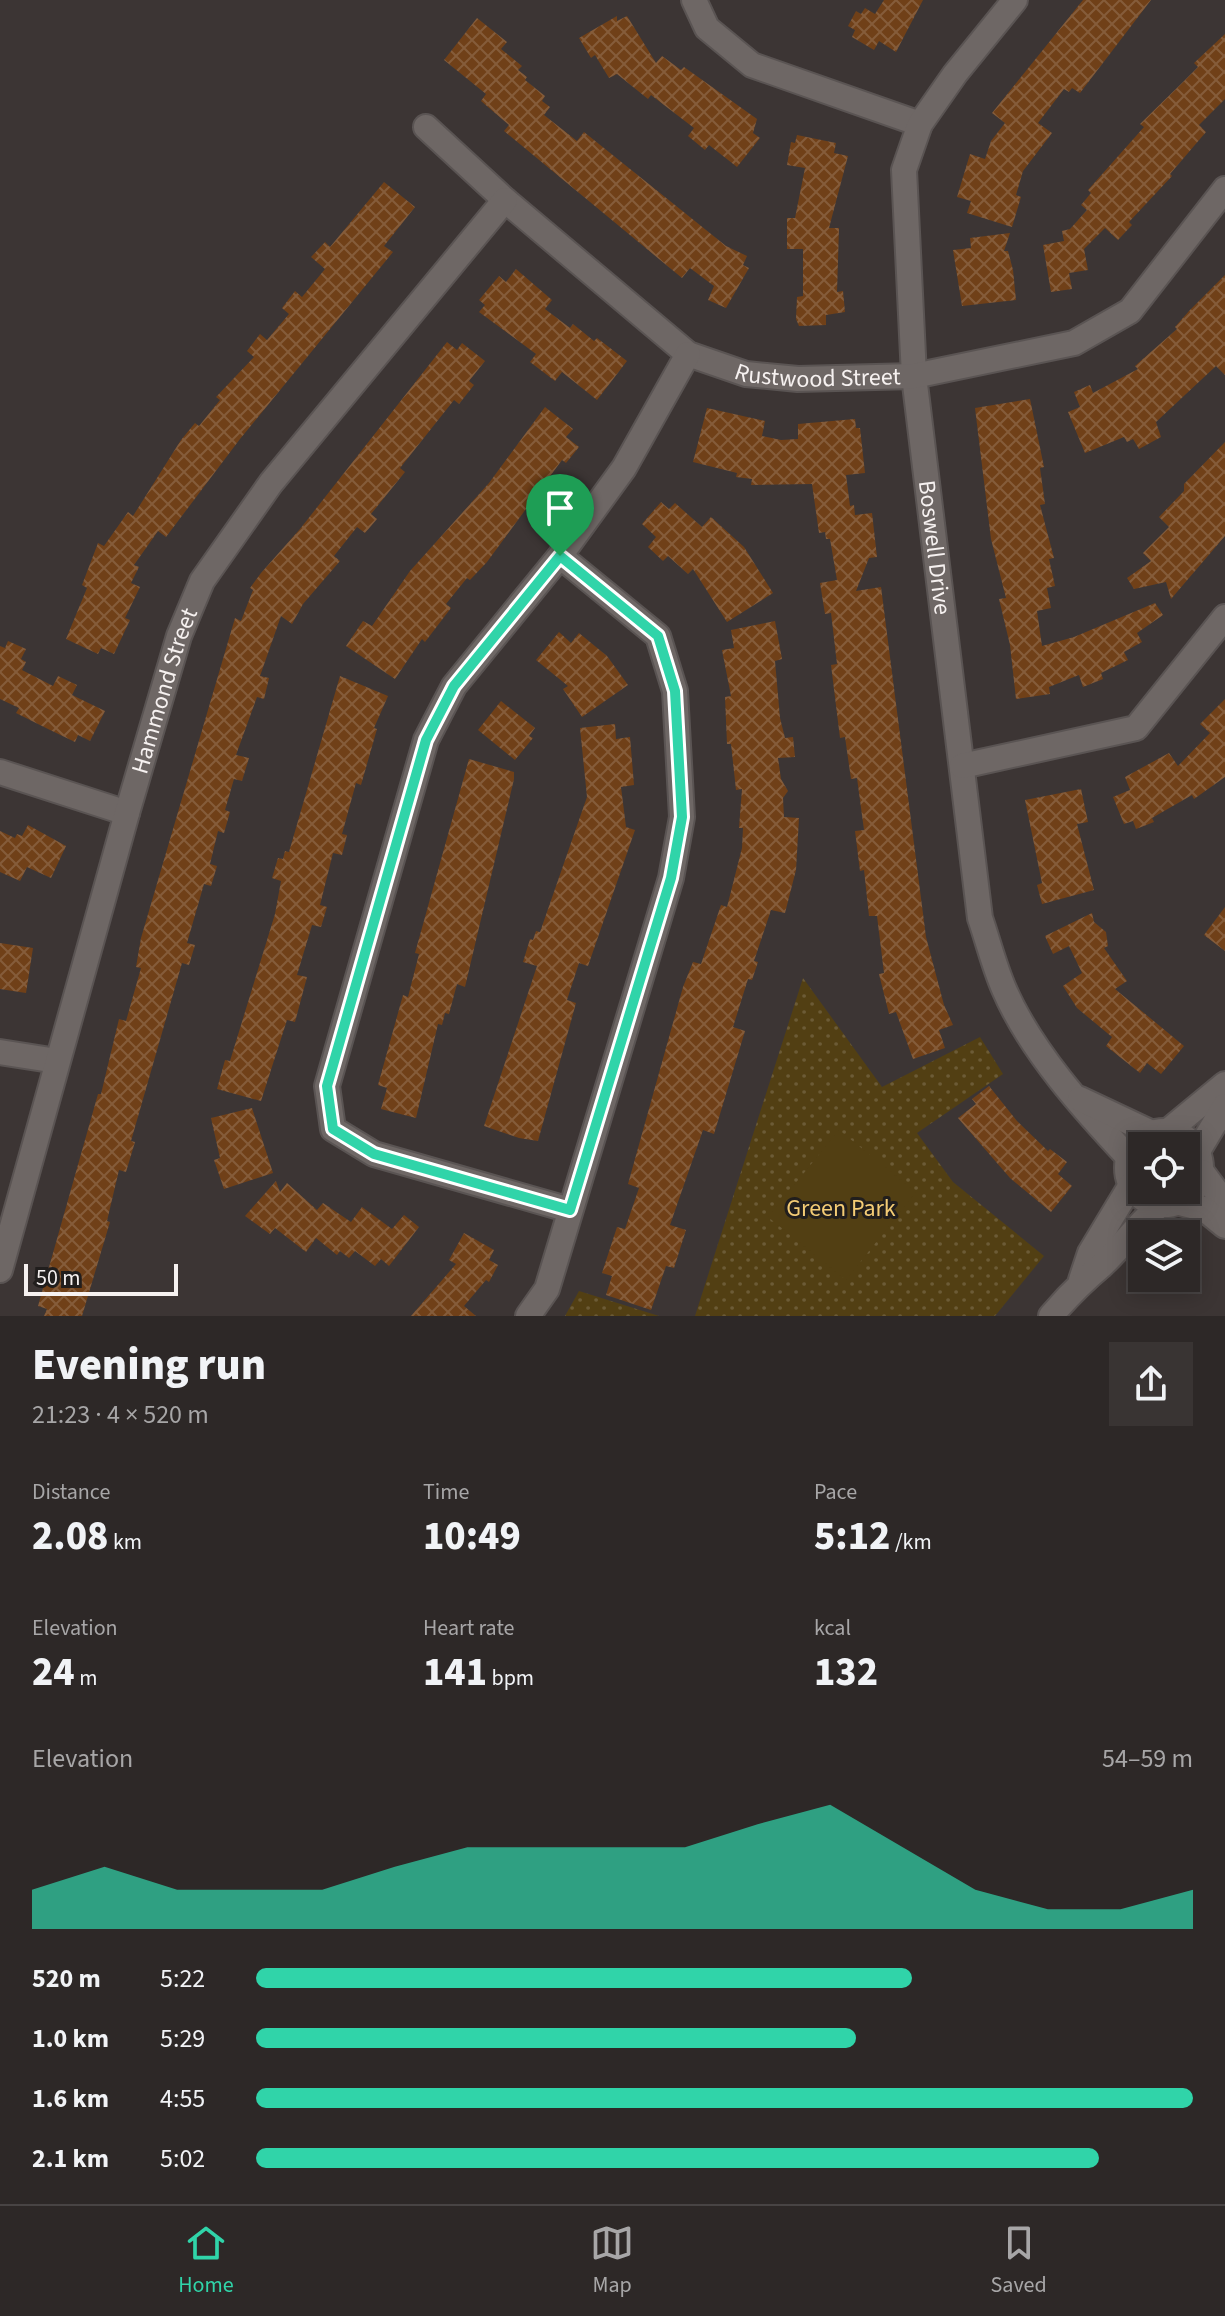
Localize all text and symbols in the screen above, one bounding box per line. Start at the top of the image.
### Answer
street label: Rustwood Street [730,354,901,397]
pin [526,474,594,556]
street label: Boswell Drive [909,478,960,617]
icon: arrive [538,486,582,530]
street label: Hammond Street [122,602,206,778]
map controls [1128,1132,1200,1292]
button: locate [1128,1132,1200,1204]
park label: Green Park [786,1191,896,1226]
button: layers [1128,1220,1200,1292]
scale bar [24,1260,178,1296]
text: 50 m [36,1262,81,1294]
text: Evening run [32,1334,266,1397]
button: share [1109,1342,1193,1426]
text: 21:23 · 4 × 520 m [32,1396,209,1433]
text: Distance [32,1476,110,1508]
text: Time [423,1476,469,1508]
text: Pace [814,1476,857,1508]
text: 2.08 [32,1508,108,1565]
text: 10:49 [423,1508,521,1565]
text: 5:12 [814,1508,890,1565]
text: km [108,1526,142,1558]
text: /km [890,1526,932,1558]
text: Elevation [32,1612,118,1644]
text: Heart rate [423,1612,514,1644]
text: kcal [814,1612,851,1644]
text: 24 [32,1644,75,1701]
text: 141 [423,1644,487,1701]
text: 132 [814,1644,878,1701]
text: m [75,1662,97,1694]
text: bpm [487,1662,534,1694]
text: Elevation [32,1740,133,1777]
text: 54–59 m [1102,1740,1193,1777]
text: 520 m [32,1960,101,1997]
text: 5:22 [160,1960,205,1997]
text: 1.0 km [32,2020,109,2057]
text: 5:29 [160,2020,205,2057]
text: 1.6 km [32,2080,109,2117]
text: 4:55 [160,2080,205,2117]
text: 2.1 km [32,2140,109,2177]
text: 5:02 [160,2140,205,2177]
tab: Home [178,2221,234,2301]
tab: Map [590,2221,634,2301]
tab: Saved [991,2221,1047,2301]

